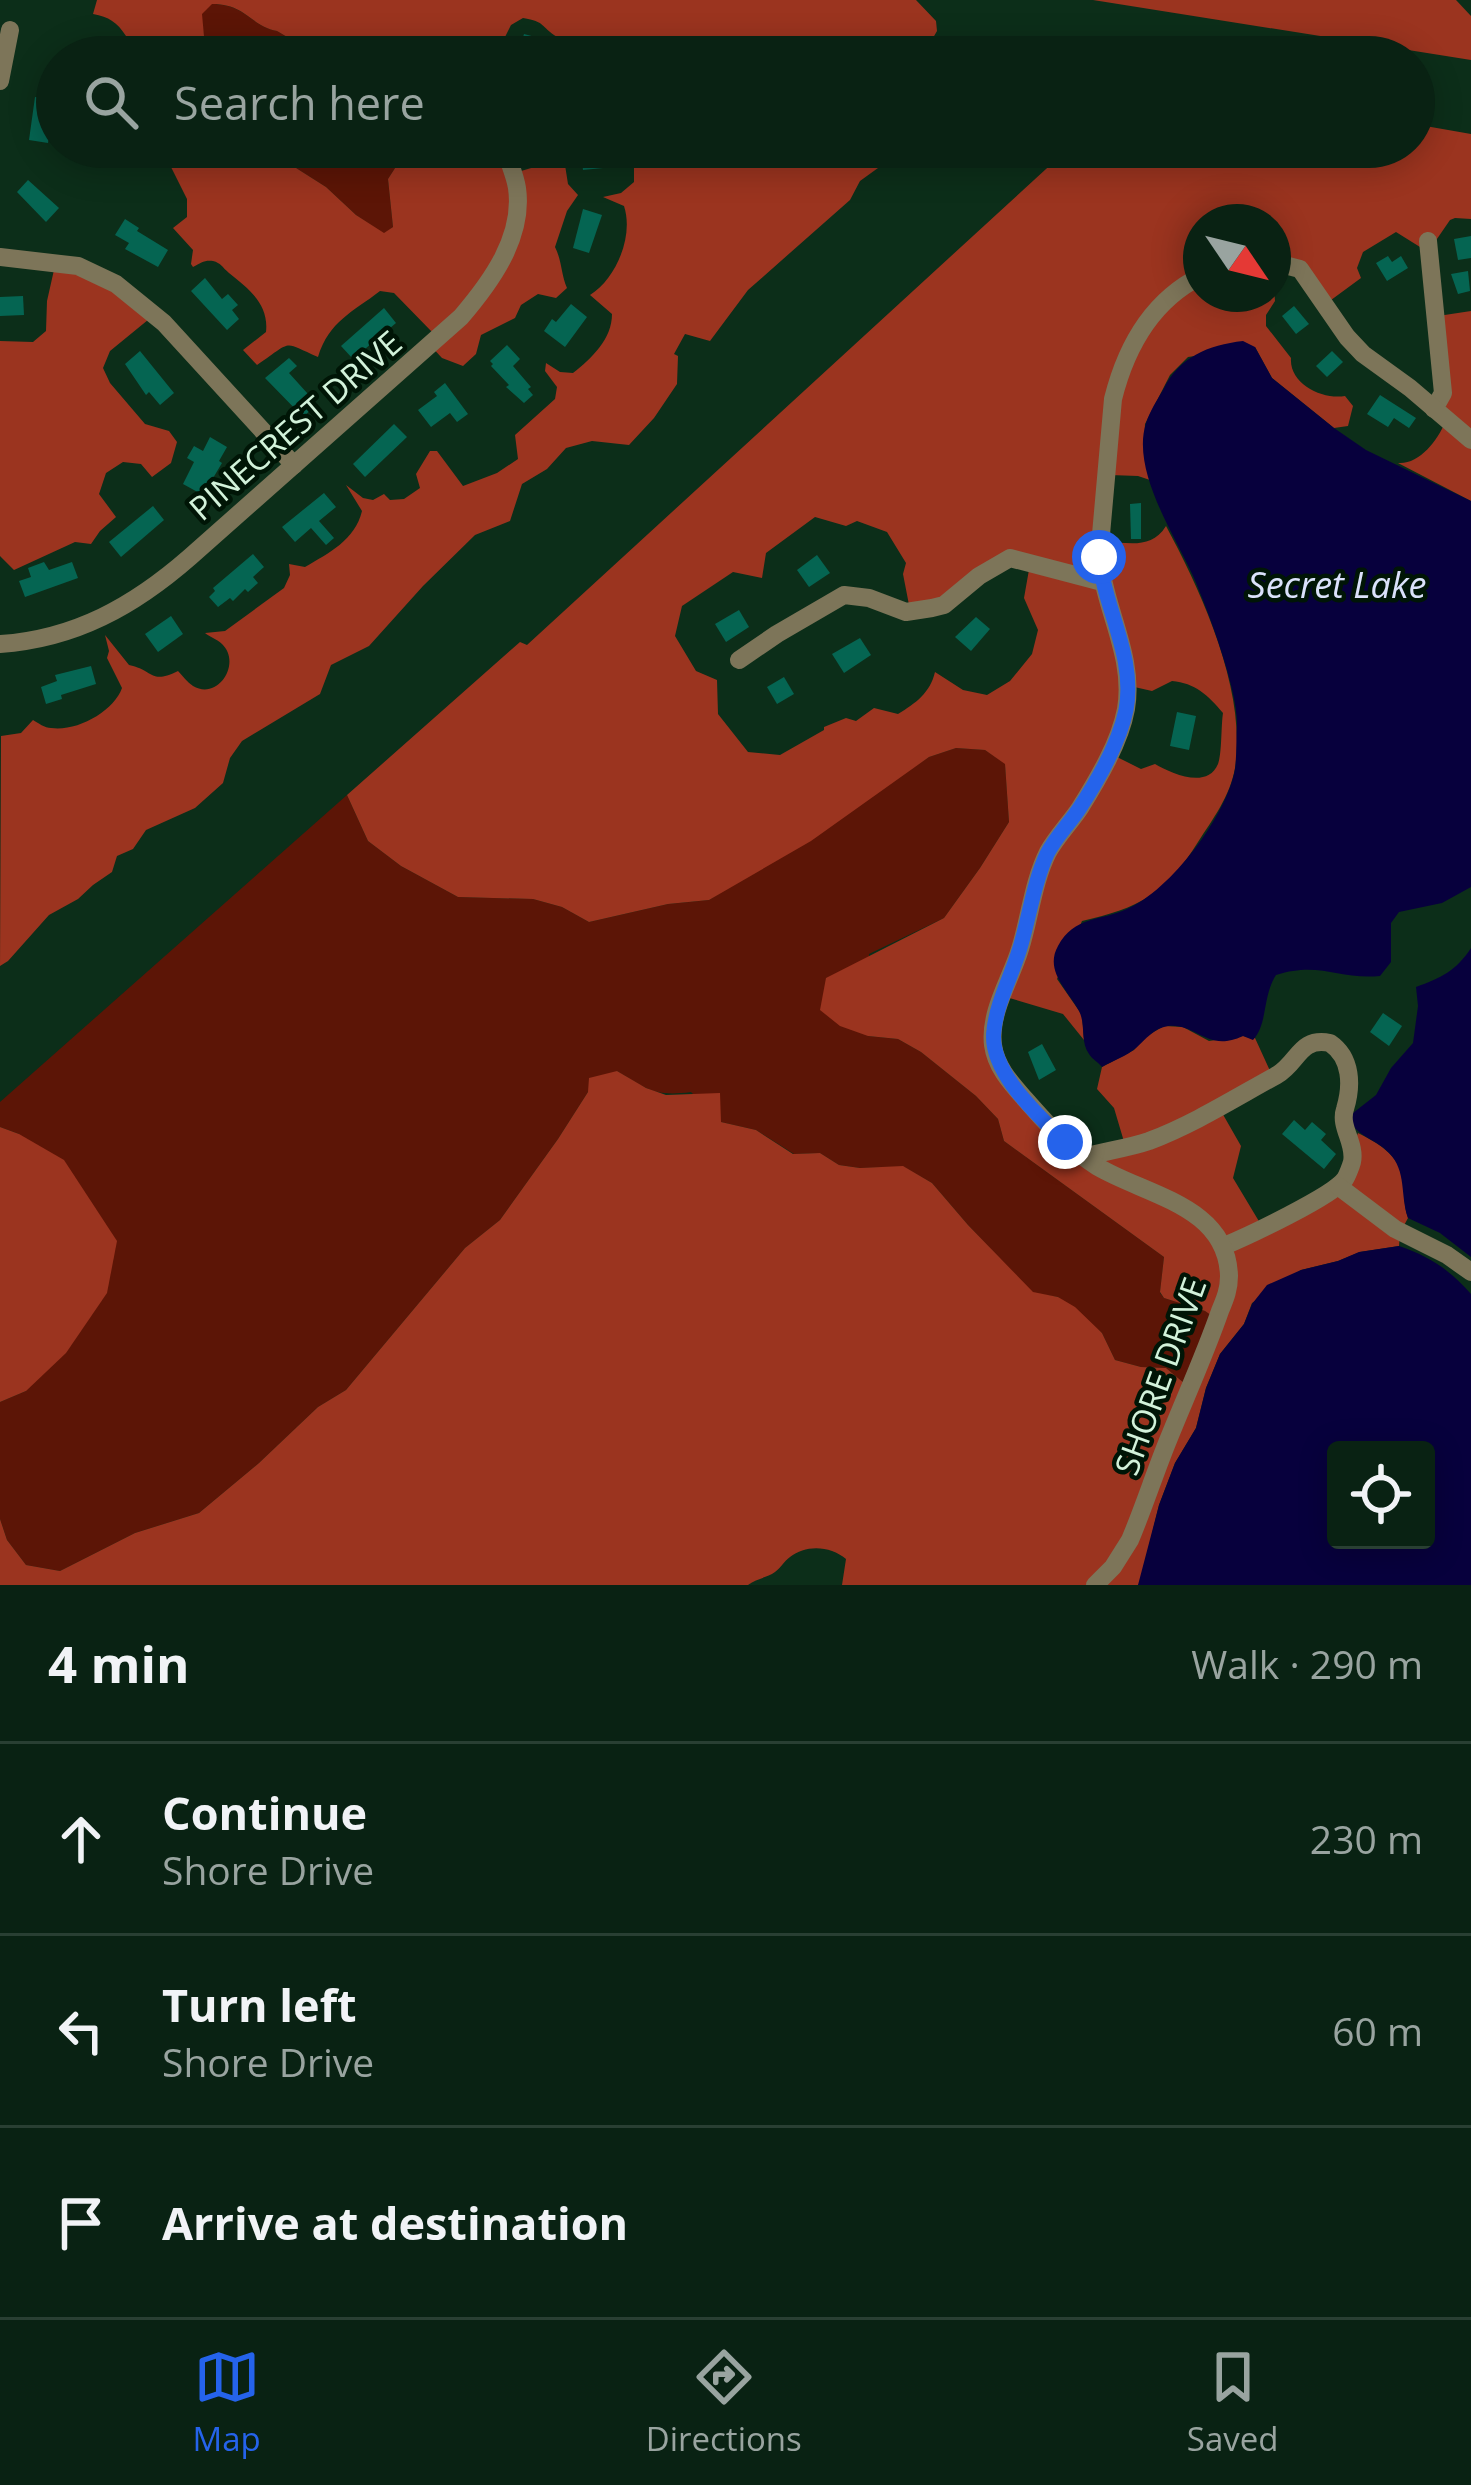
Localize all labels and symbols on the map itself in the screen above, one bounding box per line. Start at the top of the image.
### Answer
north arrow [1183,204,1291,312]
street label: PINECREST DRIVE [179,320,411,530]
route start [1072,530,1126,584]
water label: Secret Lake [1248,560,1426,609]
route end [1038,1115,1092,1169]
street label: SHORE DRIVE [1103,1271,1217,1481]

